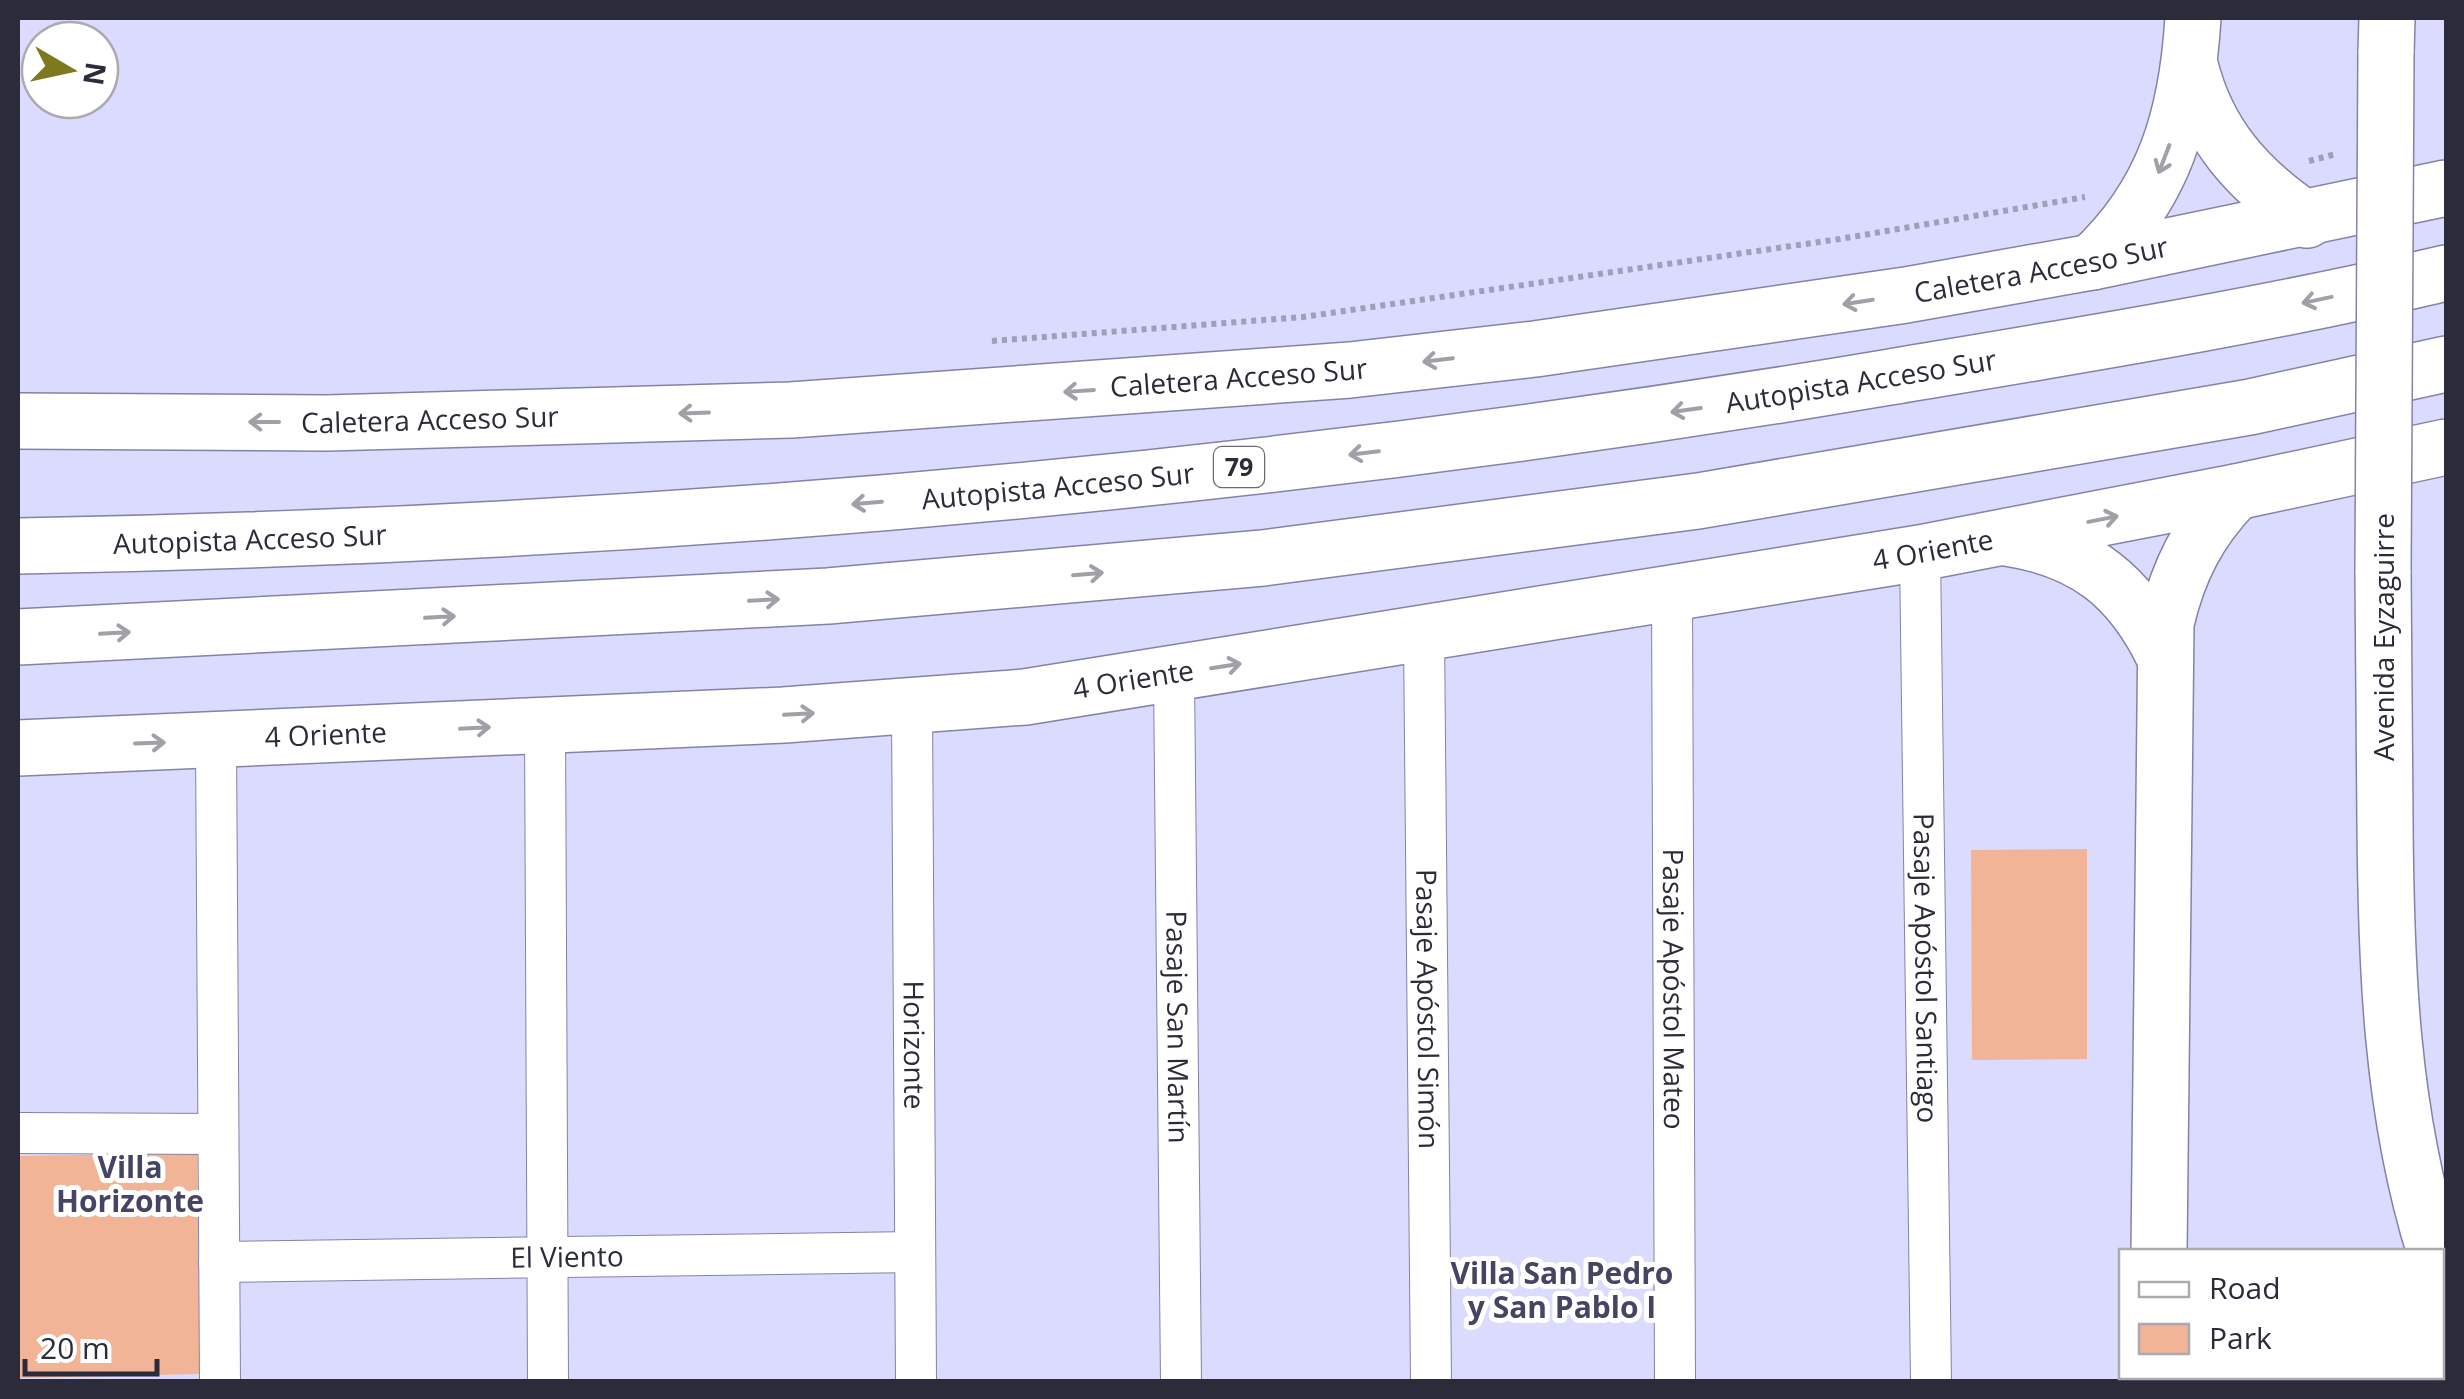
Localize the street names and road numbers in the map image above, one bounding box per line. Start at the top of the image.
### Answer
street label: Caletera Acceso Sur [1911,227,2172,311]
street label: Autopista Acceso Sur [1723,340,2000,421]
street label: Caletera Acceso Sur [1109,348,1370,405]
street label: Caletera Acceso Sur [301,396,560,441]
road number: 79 [1214,447,1264,487]
street label: Autopista Acceso Sur [920,453,1197,517]
street label: Avenida Eyzaguirre [2364,513,2402,761]
street label: Autopista Acceso Sur [113,514,388,562]
street label: 4 Oriente [1869,519,1996,578]
street label: 4 Oriente [1070,650,1196,707]
street label: 4 Oriente [264,712,388,755]
street label: Pasaje Apóstol Santiago [1905,813,1948,1123]
street label: Pasaje Apóstol Mateo [1655,848,1694,1130]
street label: Pasaje Apóstol Simón [1408,869,1449,1149]
street label: Pasaje San Martín [1158,910,1199,1144]
street label: Horizonte [896,980,934,1110]
street label: El Viento [510,1236,624,1276]

